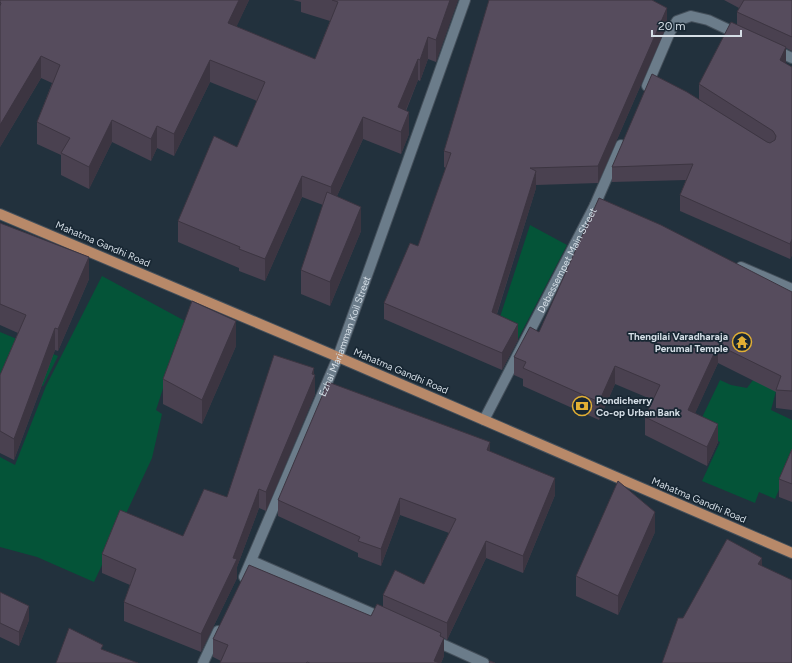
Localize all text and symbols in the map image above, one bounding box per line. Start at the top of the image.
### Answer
scale bar [652,12,741,38]
text: 20 m [658,19,686,33]
street label: Debessempet Main Street [534,205,599,315]
street label: Mahatma Gandhi Road [54,218,152,270]
street label: Ezhai Mariamman Koil Street [315,274,373,398]
place label: Thengilai Varadharaja Perumal Temple [628,330,728,355]
temple icon: Thengilai Varadharaja Perumal Temple [731,331,753,353]
street label: Mahatma Gandhi Road [352,345,450,397]
place label: Pondicherry Co-op Urban Bank [596,394,681,419]
bank icon: Pondicherry Co-op Urban Bank [571,395,593,417]
street label: Mahatma Gandhi Road [650,474,748,526]

